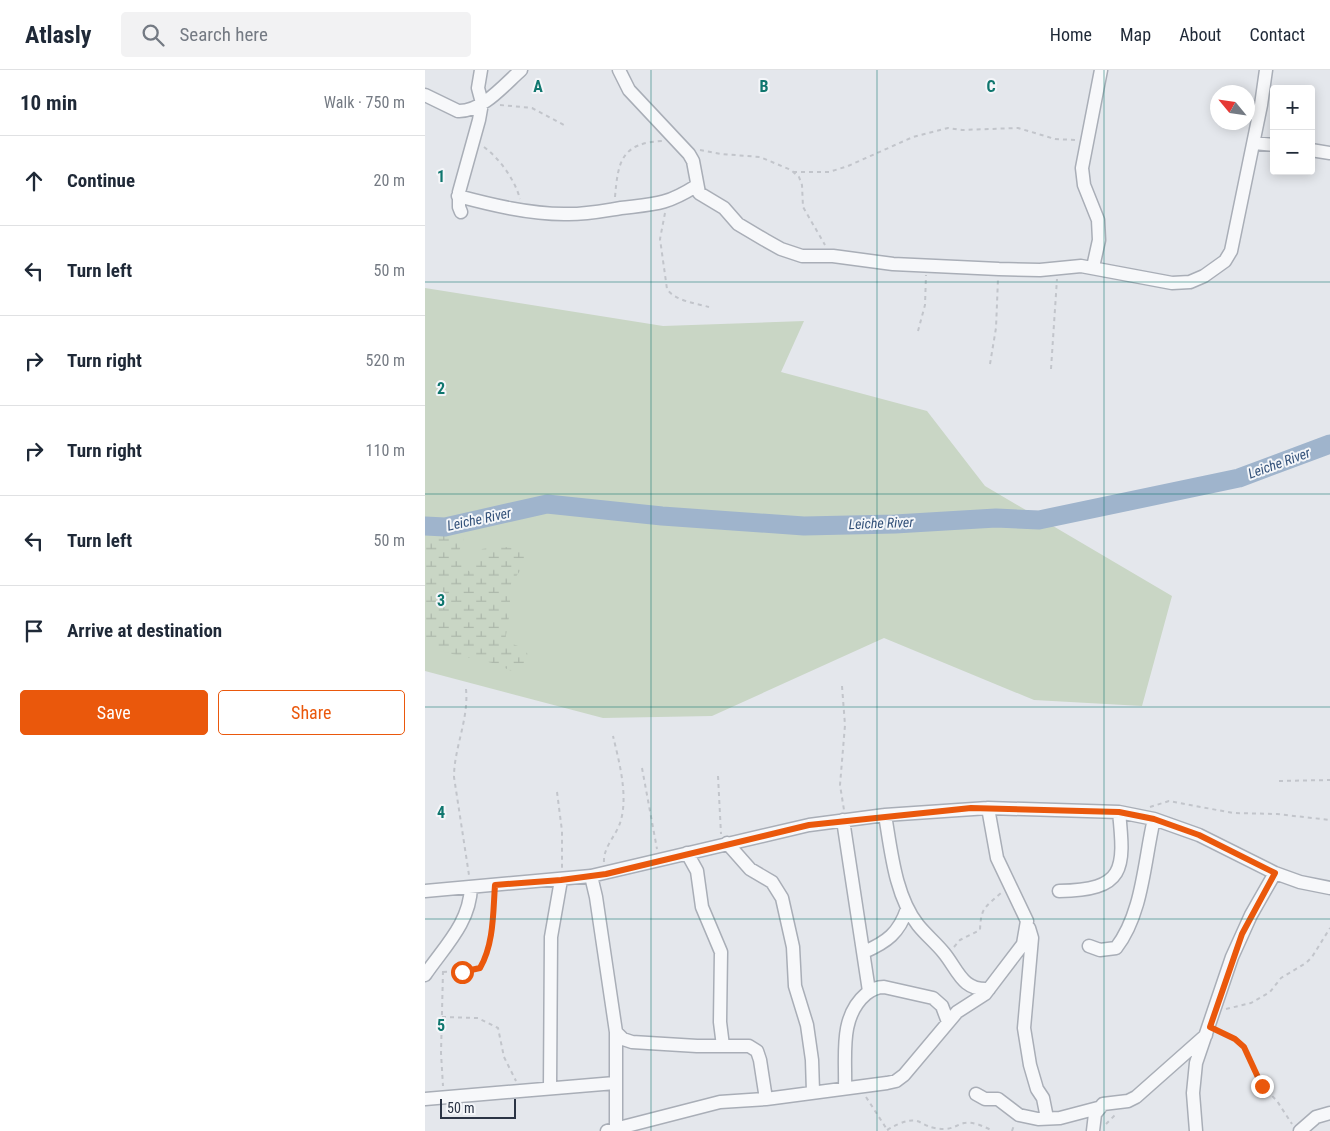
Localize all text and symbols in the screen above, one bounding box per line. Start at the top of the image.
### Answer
search box [121,12,471,57]
text: Atlasly [25,21,91,49]
icon: search [139,21,167,49]
text: Search here [179,23,268,46]
text: Home [1050,24,1092,45]
text: Map [1120,24,1151,45]
text: About [1179,24,1221,45]
text: Contact [1249,24,1305,45]
text: A [533,77,543,96]
text: B [760,77,769,96]
text: C [986,77,996,96]
north arrow [1210,85,1255,130]
map controls [1270,85,1315,175]
button: + [1270,85,1315,130]
text: 10 min [20,91,77,115]
text: Walk · 750 m [324,93,405,112]
button: − [1270,130,1315,175]
icon: ahead [20,167,48,195]
text: 1 [437,167,445,186]
text: Continue [67,169,135,192]
text: 20 m [373,171,405,190]
icon: left [20,257,48,285]
text: Turn left [67,259,132,282]
text: 50 m [373,261,405,280]
icon: right [20,347,48,375]
text: Turn right [67,349,142,372]
text: 520 m [366,351,405,370]
text: 2 [437,379,445,398]
icon: right [20,437,48,465]
text: Turn right [67,439,142,462]
text: 110 m [366,441,405,460]
water label: Leiche River [1246,444,1313,482]
water label: Leiche River [446,504,513,534]
water label: Leiche River [848,514,915,532]
icon: left [20,527,48,555]
text: Turn left [67,529,132,552]
text: 50 m [373,531,405,550]
text: 3 [437,591,445,610]
icon: arrive [20,617,48,645]
text: Arrive at destination [67,619,222,642]
button: Save [20,690,208,735]
button: Share [218,690,405,735]
text: 4 [437,803,445,822]
route start [451,961,474,984]
text: 5 [437,1016,445,1035]
route end [1251,1075,1274,1098]
scale bar [440,1096,516,1119]
text: 50 m [447,1100,475,1116]

